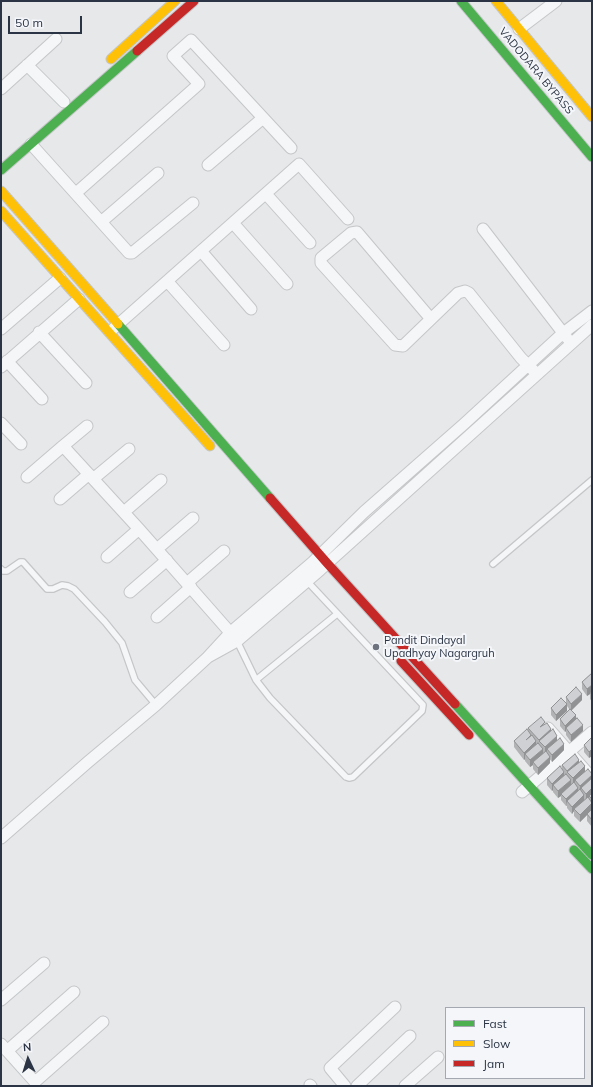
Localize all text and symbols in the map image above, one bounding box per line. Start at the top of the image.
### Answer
scale bar [10,8,84,34]
text: 50 m [15,15,43,30]
street label: VADODARA BYPASS [496,25,576,117]
place label: Pandit Dindayal Upadhyay Nagargruh [384,634,495,660]
marker: Pandit Dindayal Upadhyay Nagargruh [371,642,381,652]
legend [445,1007,585,1079]
text: Fast [483,1016,507,1031]
text: Slow [483,1036,511,1051]
north arrow [8,1039,48,1079]
text: N [23,1040,32,1054]
text: Jam [483,1056,505,1071]

